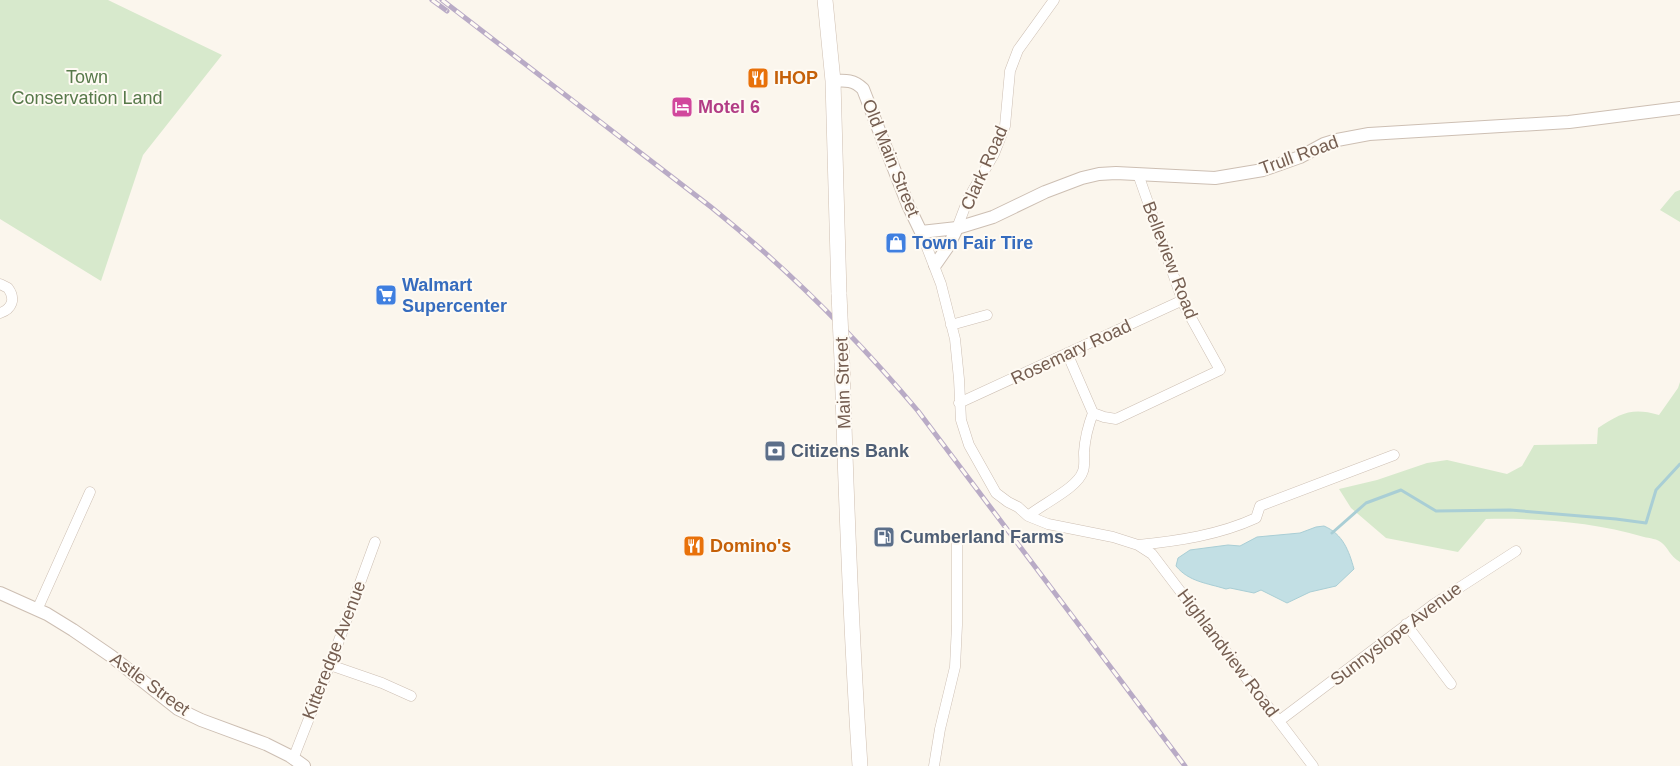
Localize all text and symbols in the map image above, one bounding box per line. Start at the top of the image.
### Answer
restaurant icon: IHOP [746,66,770,90]
park label: Town Conservation Land [11,67,163,108]
place label: IHOP [774,68,818,88]
hotel icon: Motel 6 [670,95,694,119]
street label: Old Main Street [858,96,924,220]
place label: Motel 6 [698,97,760,117]
street label: Clark Road [957,123,1011,213]
street label: Trull Road [1257,132,1341,178]
street label: Belleview Road [1138,198,1202,322]
shop icon: Town Fair Tire [884,231,908,255]
place label: Town Fair Tire [912,233,1033,253]
place label: Walmart Supercenter [402,275,507,316]
supermarket icon: Walmart Supercenter [374,283,398,307]
street label: Rosemary Road [1008,315,1134,389]
street label: Main Street [831,337,855,429]
bank icon: Citizens Bank [763,439,787,463]
place label: Citizens Bank [791,441,910,461]
fuel station icon: Cumberland Farms [872,525,896,549]
place label: Cumberland Farms [900,527,1064,547]
restaurant icon: Domino's [682,534,706,558]
place label: Domino's [710,536,791,556]
street label: Kitteredge Avenue [298,578,370,722]
street label: Sunnyslope Avenue [1327,578,1465,690]
street label: Highlandview Road [1173,585,1283,721]
street label: Astle Street [106,649,194,719]

